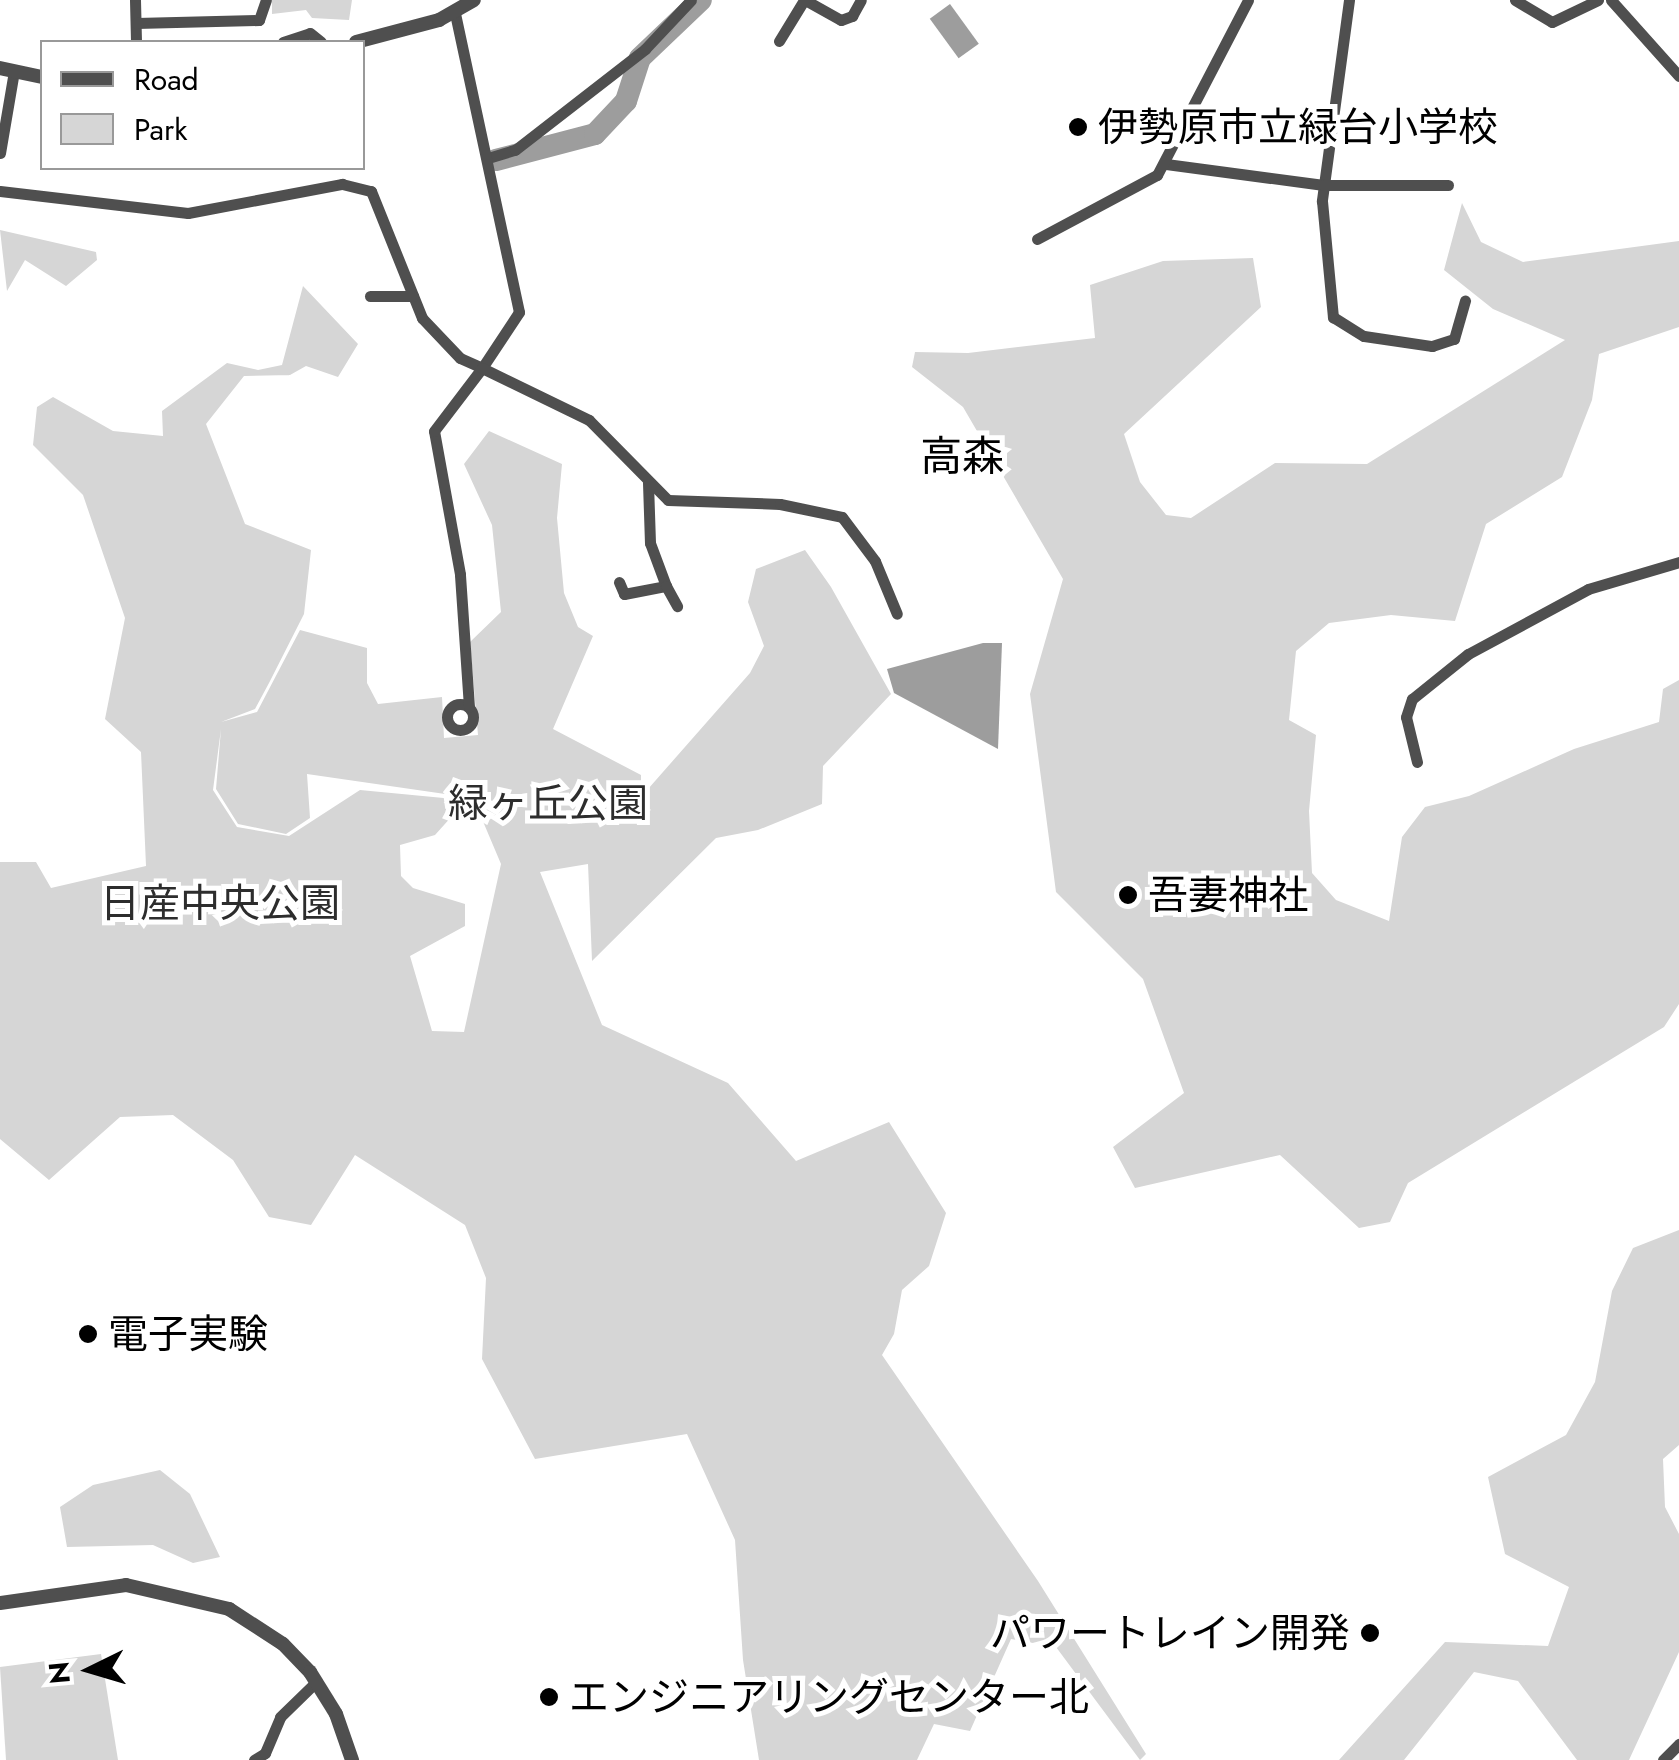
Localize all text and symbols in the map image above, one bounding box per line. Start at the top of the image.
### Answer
legend [40,40,365,170]
text: Road [134,58,199,101]
place label: 伊勢原市立緑台小学校 [1098,103,1498,151]
text: Park [134,108,187,151]
marker: 伊勢原市立緑台小学校 [1067,116,1089,138]
district label: 高森 [920,432,1004,482]
park label: 緑ヶ丘公園 [448,779,648,827]
place label: 吾妻神社 [1148,871,1308,919]
park label: 日産中央公園 [100,879,340,927]
marker: 吾妻神社 [1117,884,1139,906]
place label: 電子実験 [108,1310,268,1358]
marker: 電子実験 [77,1323,99,1345]
place label: パワートレイン開発 [990,1609,1350,1657]
north arrow [40,1620,140,1720]
marker: パワートレイン開発 [1359,1622,1381,1644]
text: N [38,1660,81,1686]
place label: エンジニアリングセンター北 [569,1673,1089,1721]
marker: エンジニアリングセンター北 [538,1686,560,1708]

